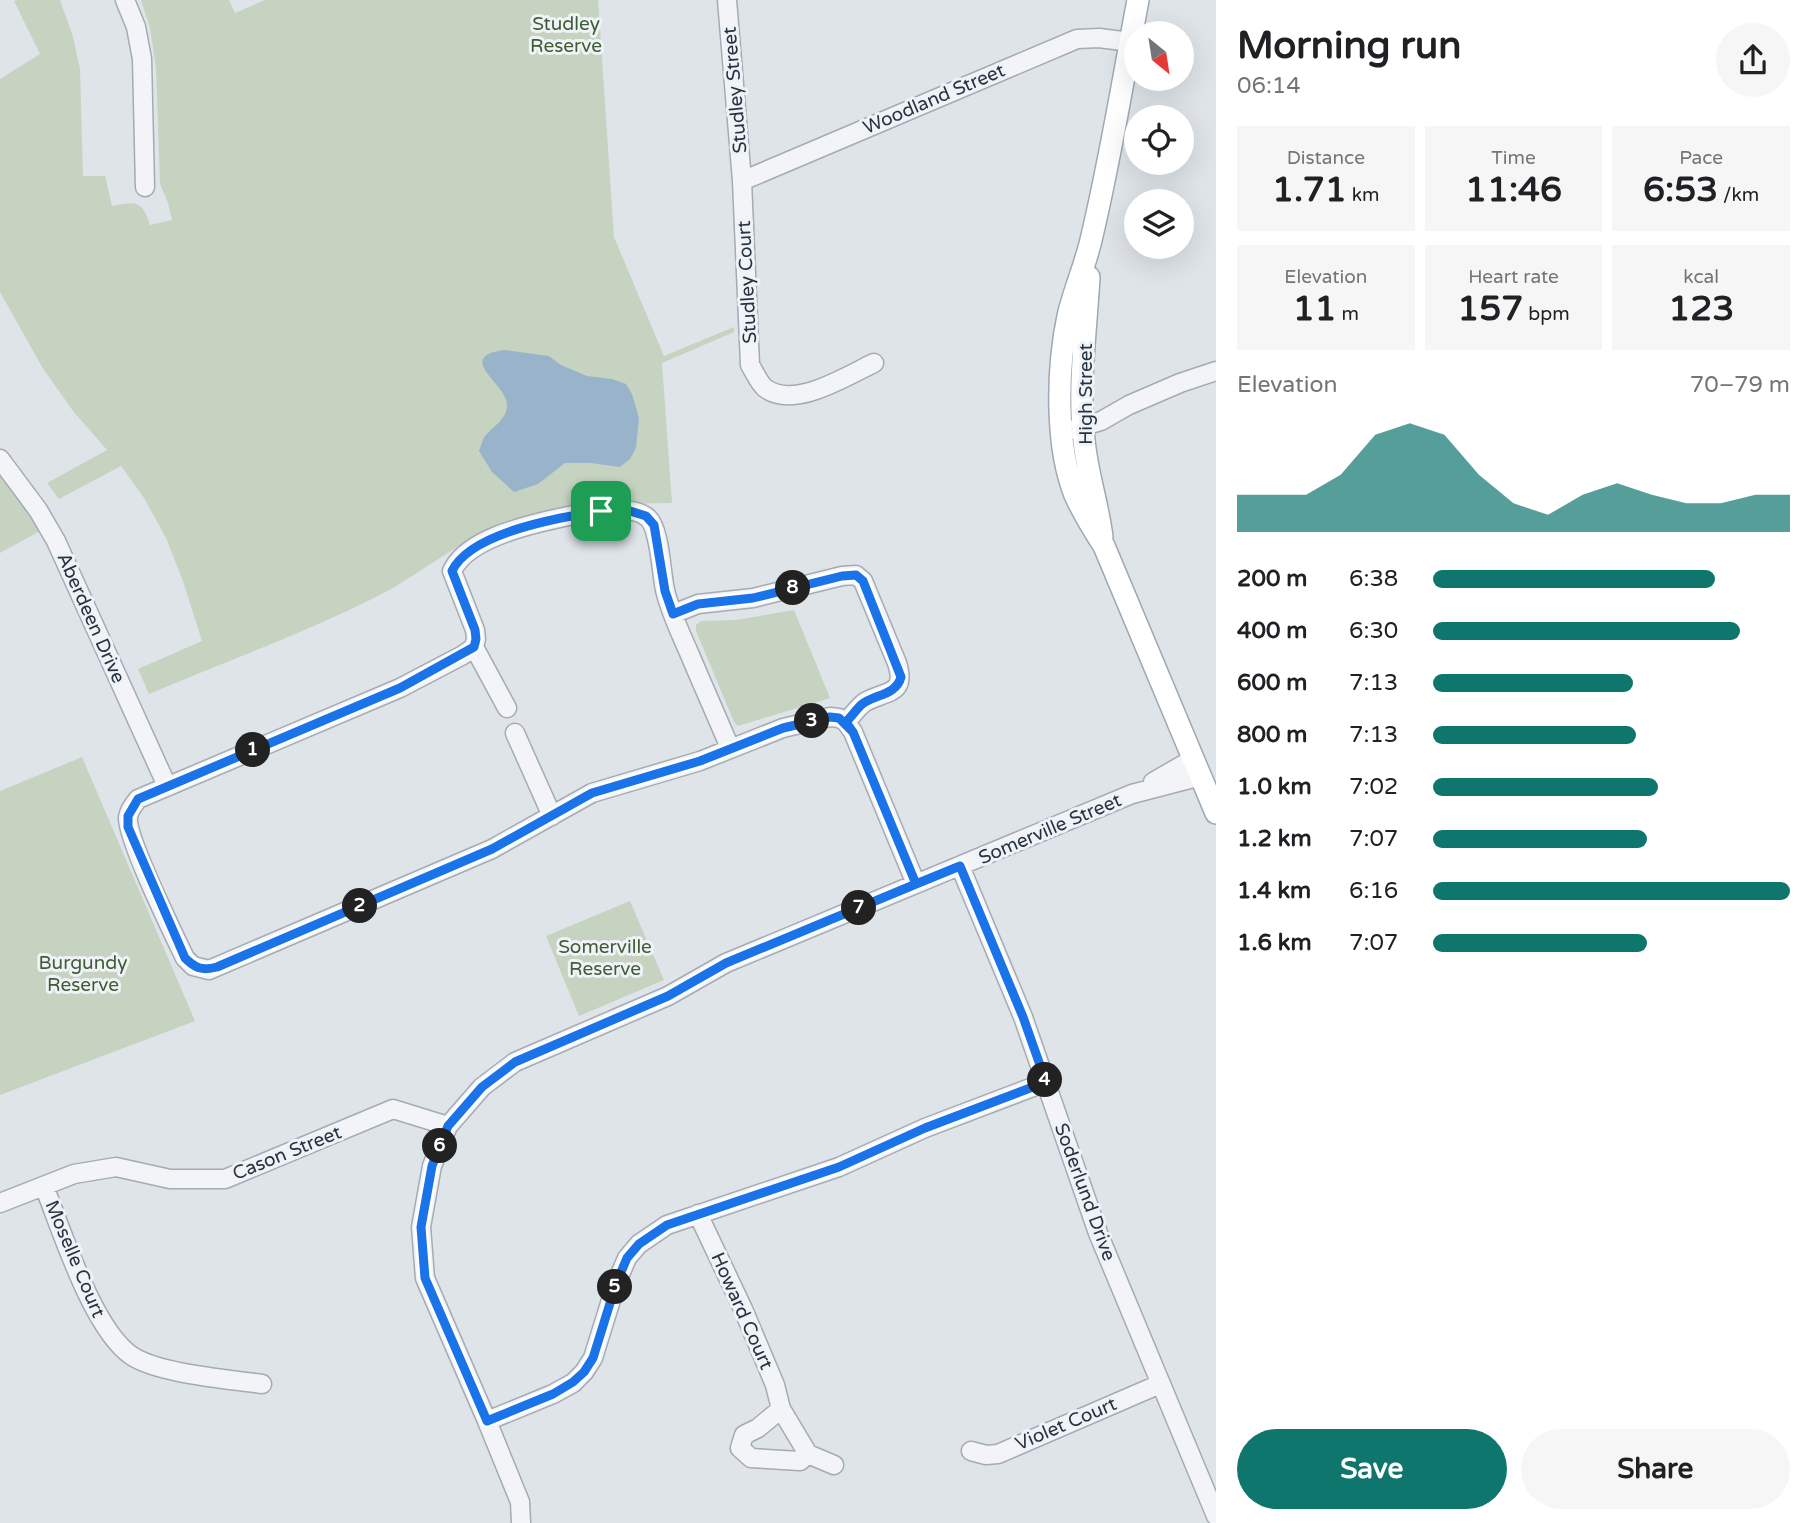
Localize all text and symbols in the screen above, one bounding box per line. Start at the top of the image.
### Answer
park label: Studley Reserve [530,13,602,57]
north arrow [1124,21,1194,91]
map controls [1124,21,1194,259]
text: Morning run [1237,23,1461,69]
button: share [1716,23,1790,97]
street label: Studley Street [719,26,751,154]
street label: Woodland Street [860,59,1008,139]
text: 06:14 [1237,72,1301,100]
button: locate [1124,105,1194,175]
text: Distance [1287,147,1365,169]
text: Time [1491,147,1536,169]
text: Pace [1679,147,1723,169]
text: 1.71 [1272,169,1347,211]
text: 11:46 [1465,169,1562,211]
text: 6:53 [1643,169,1718,211]
text: km [1347,184,1380,206]
text: /km [1718,184,1759,206]
button: layers [1124,189,1194,259]
street label: Studley Court [733,220,761,344]
text: Elevation [1284,266,1367,288]
text: Heart rate [1468,266,1559,288]
text: kcal [1683,266,1719,288]
text: 11 [1293,288,1337,330]
text: 157 [1457,288,1523,330]
text: 123 [1668,288,1734,330]
text: m [1337,303,1359,325]
text: bpm [1523,303,1570,325]
street label: High Street [1075,343,1097,445]
text: Elevation [1237,371,1338,399]
text: 70–79 m [1690,371,1790,399]
pin [571,481,631,541]
icon: arrive [582,492,620,530]
street label: Aberdeen Drive [52,549,130,687]
text: 200 m [1237,565,1307,593]
text: 6:38 [1349,565,1398,593]
pin: 8 [776,570,810,606]
text: 8 [787,576,798,598]
text: 400 m [1237,617,1307,645]
text: 6:30 [1349,617,1398,645]
text: 600 m [1237,669,1307,697]
text: 7:13 [1349,669,1398,697]
pin: 3 [794,704,830,738]
text: 3 [806,709,817,731]
text: 800 m [1237,721,1307,749]
text: 7:13 [1349,721,1398,749]
pin: 1 [236,732,270,768]
text: 1 [247,738,258,760]
text: 1.0 km [1237,773,1312,801]
text: 7:02 [1349,773,1398,801]
street label: Somerville Street [975,789,1125,869]
text: 1.2 km [1237,825,1312,853]
text: 7:07 [1349,825,1398,853]
text: 1.4 km [1237,877,1311,905]
text: 6:16 [1349,877,1398,905]
pin: 2 [342,888,378,923]
pin: 7 [842,890,876,926]
text: 2 [354,894,365,916]
text: 7 [853,896,864,918]
text: 1.6 km [1237,929,1312,957]
text: 7:07 [1349,929,1398,957]
park label: Somerville Reserve [558,936,652,980]
park label: Burgundy Reserve [39,952,127,996]
pin: 4 [1028,1062,1062,1098]
text: 4 [1039,1068,1050,1090]
street label: Soderlund Drive [1050,1120,1120,1264]
street label: Cason Street [229,1121,345,1185]
pin: 6 [422,1128,458,1164]
text: 6 [434,1134,445,1156]
street label: Moselle Court [40,1197,110,1321]
street label: Howard Court [706,1249,778,1373]
pin: 5 [598,1270,632,1304]
text: 5 [609,1275,620,1297]
street label: Violet Court [1012,1393,1120,1455]
button: Save [1237,1429,1507,1509]
button: Share [1521,1429,1790,1509]

